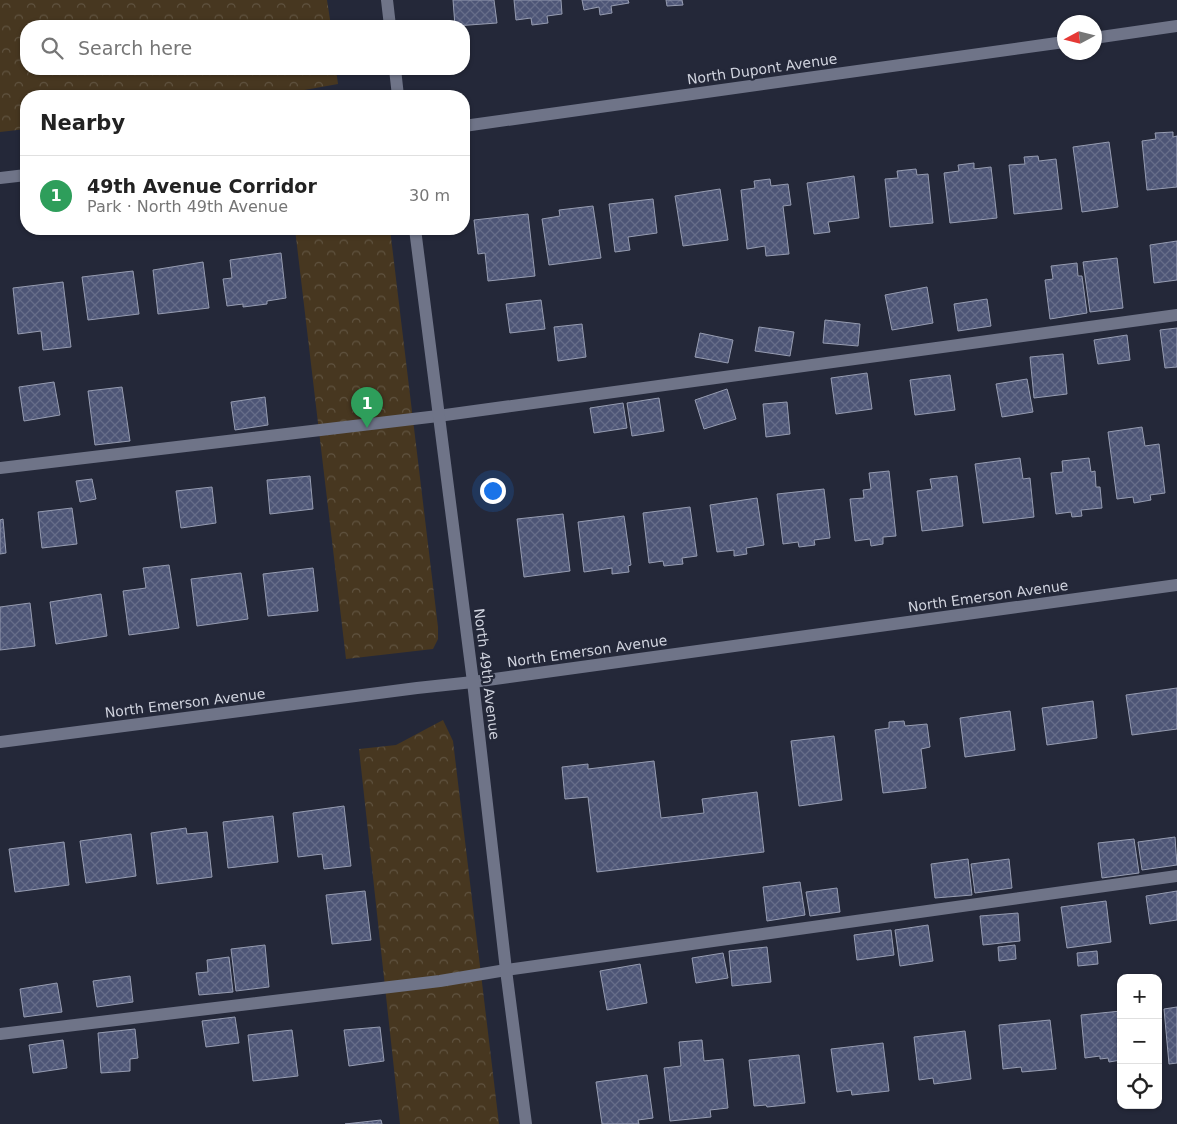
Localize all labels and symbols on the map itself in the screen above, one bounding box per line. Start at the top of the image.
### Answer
north arrow [1057,15,1102,60]
street label: North Dupont Avenue [686,51,838,87]
pin: 1 [351,387,383,428]
your location [480,478,506,504]
street label: North Emerson Avenue [907,577,1069,615]
street label: North 49th Avenue [471,607,503,741]
street label: North Emerson Avenue [506,632,668,670]
street label: North Emerson Avenue [104,685,266,721]

